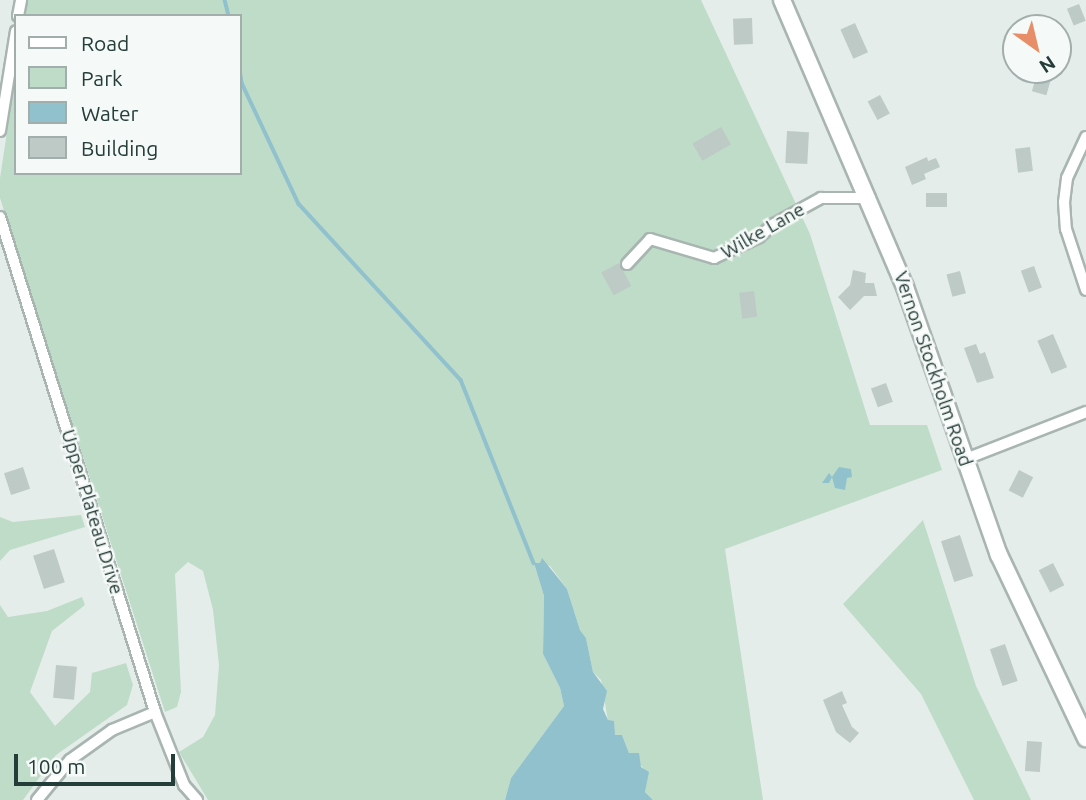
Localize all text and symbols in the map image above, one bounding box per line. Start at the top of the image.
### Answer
legend [14,14,242,175]
north arrow [1002,14,1072,84]
text: Road [81,31,129,55]
text: N [1036,52,1060,78]
text: Park [81,66,123,90]
text: Water [81,101,139,125]
text: Building [81,136,158,160]
street label: Wilke Lane [717,198,809,264]
street label: Vernon Stockholm Road [889,269,977,469]
street label: Upper Plateau Drive [56,427,128,597]
scale bar [18,740,178,784]
text: 100 m [27,754,85,778]

